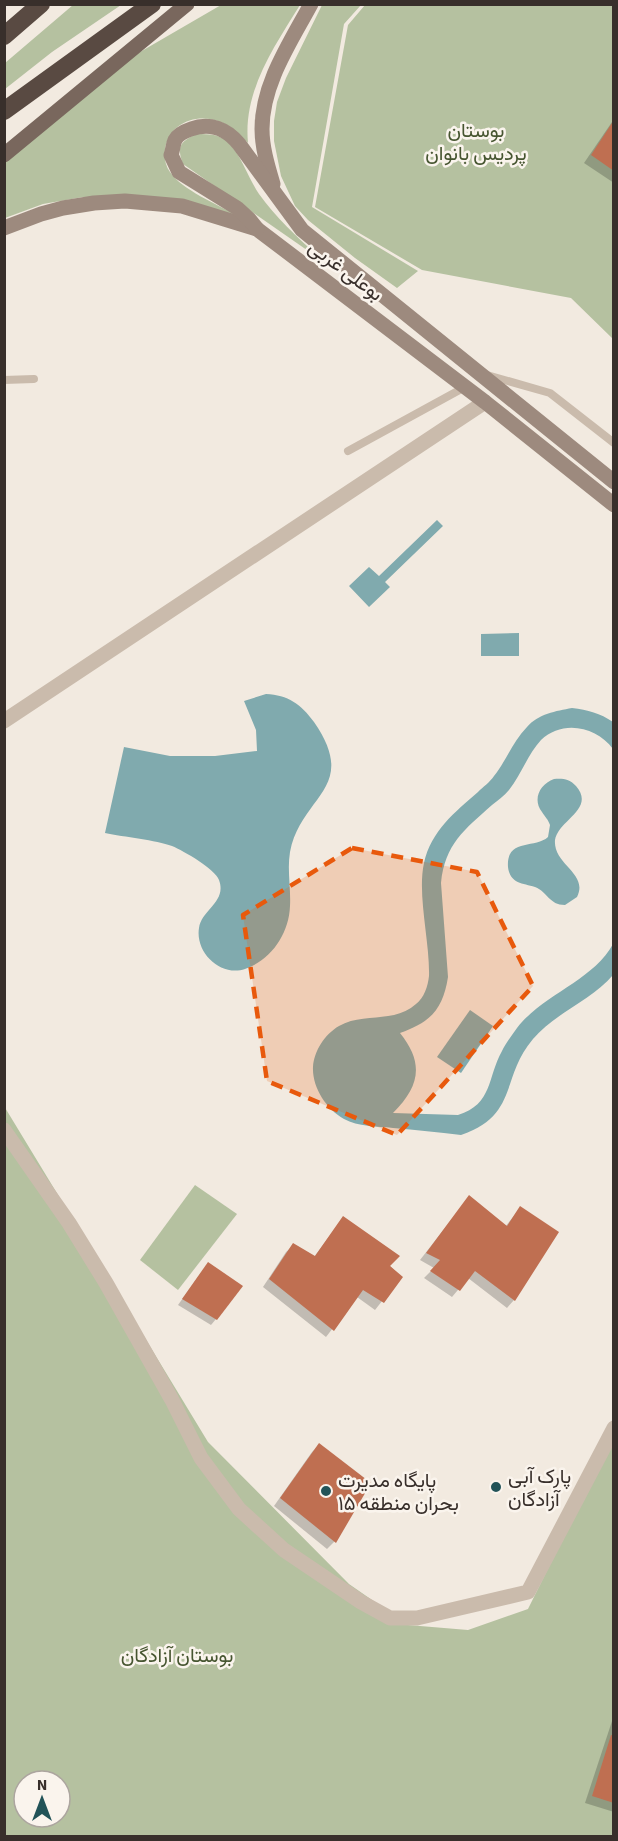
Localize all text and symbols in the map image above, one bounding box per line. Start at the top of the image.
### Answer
park label: بوستان پردیس بانوان [425,117,527,168]
street label: بوعلی غربی [302,233,389,308]
place label: پارک آبی آزادگان [508,1463,571,1514]
place label: پایگاه مدیرت بحران منطقه ۱۵ [338,1467,459,1518]
marker: پارک آبی آزادگان [489,1480,503,1494]
marker: پایگاه مدیرت بحران منطقه ۱۵ [319,1484,333,1498]
park label: بوستان آزادگان [121,1642,233,1670]
north arrow [12,1769,72,1829]
text: N [37,1774,47,1796]

